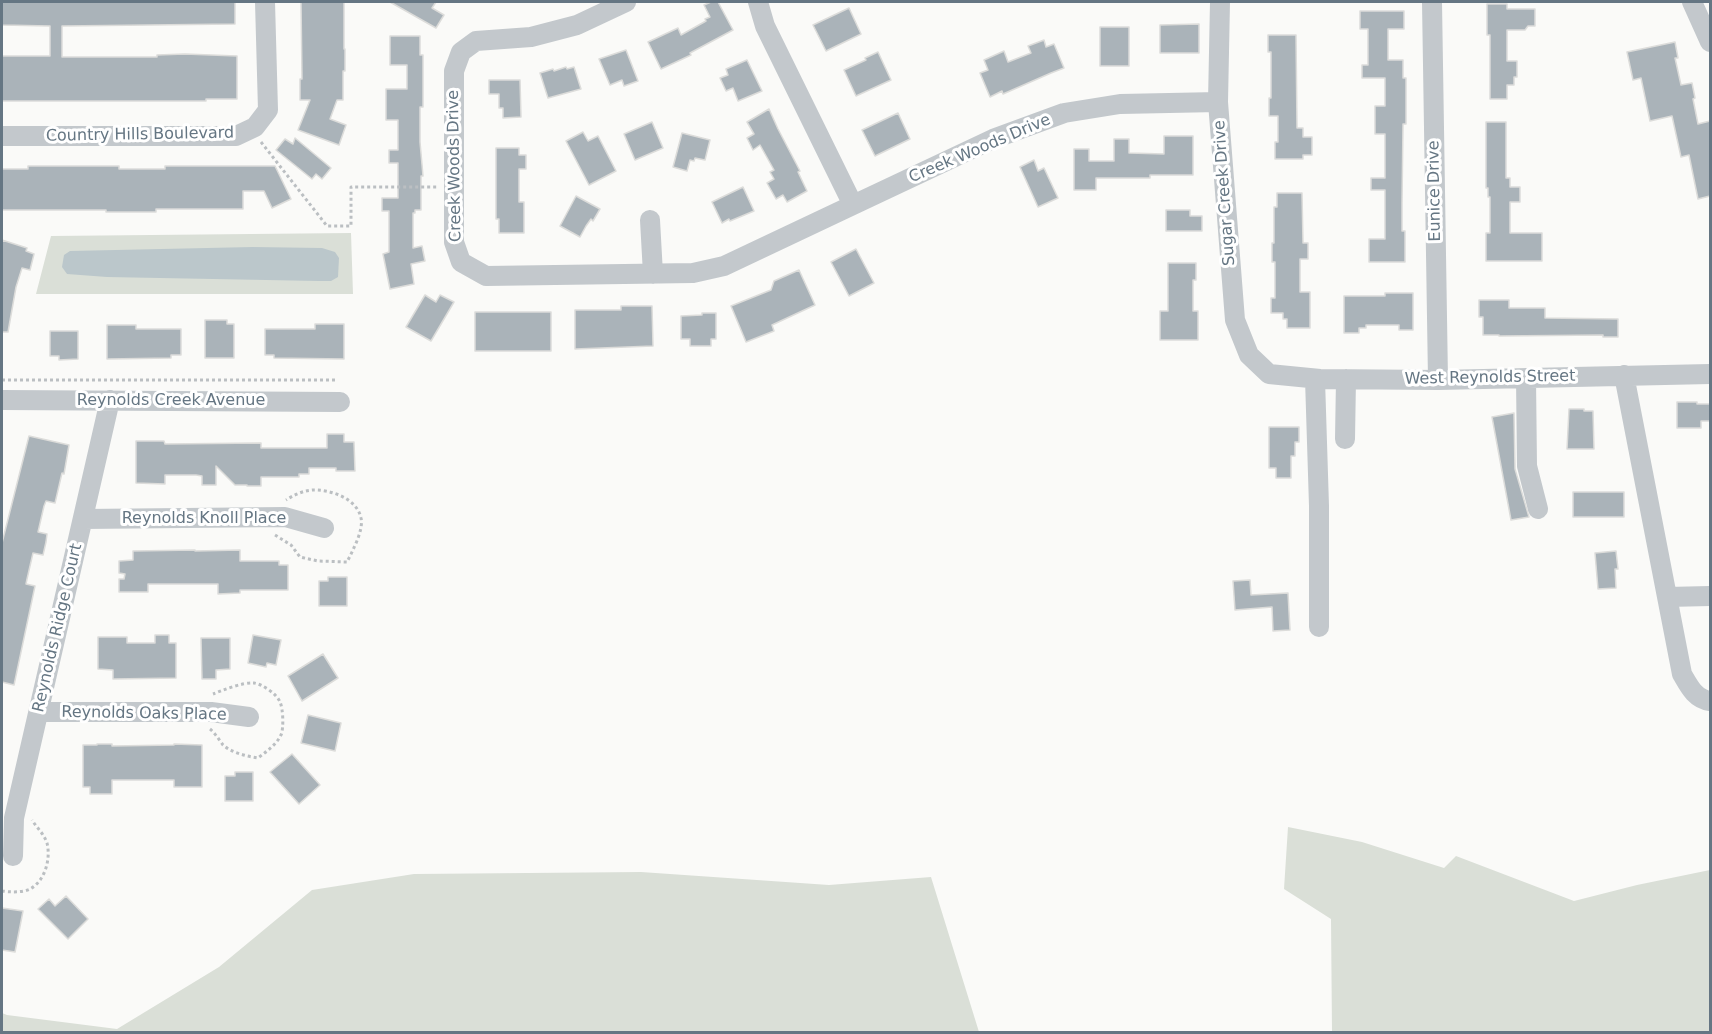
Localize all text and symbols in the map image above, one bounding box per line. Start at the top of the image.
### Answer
street label: Creek Woods Drive [444,90,466,242]
street label: Creek Woods Drive [906,110,1054,188]
street label: Sugar Creek Drive [1210,120,1240,266]
street label: Country Hills Boulevard [46,124,234,146]
street label: Eunice Drive [1425,140,1445,242]
street label: West Reynolds Street [1404,367,1576,389]
street label: Reynolds Creek Avenue [77,391,265,411]
street label: Reynolds Knoll Place [122,509,286,529]
street label: Reynolds Ridge Court [29,542,87,714]
street label: Reynolds Oaks Place [61,703,227,725]

